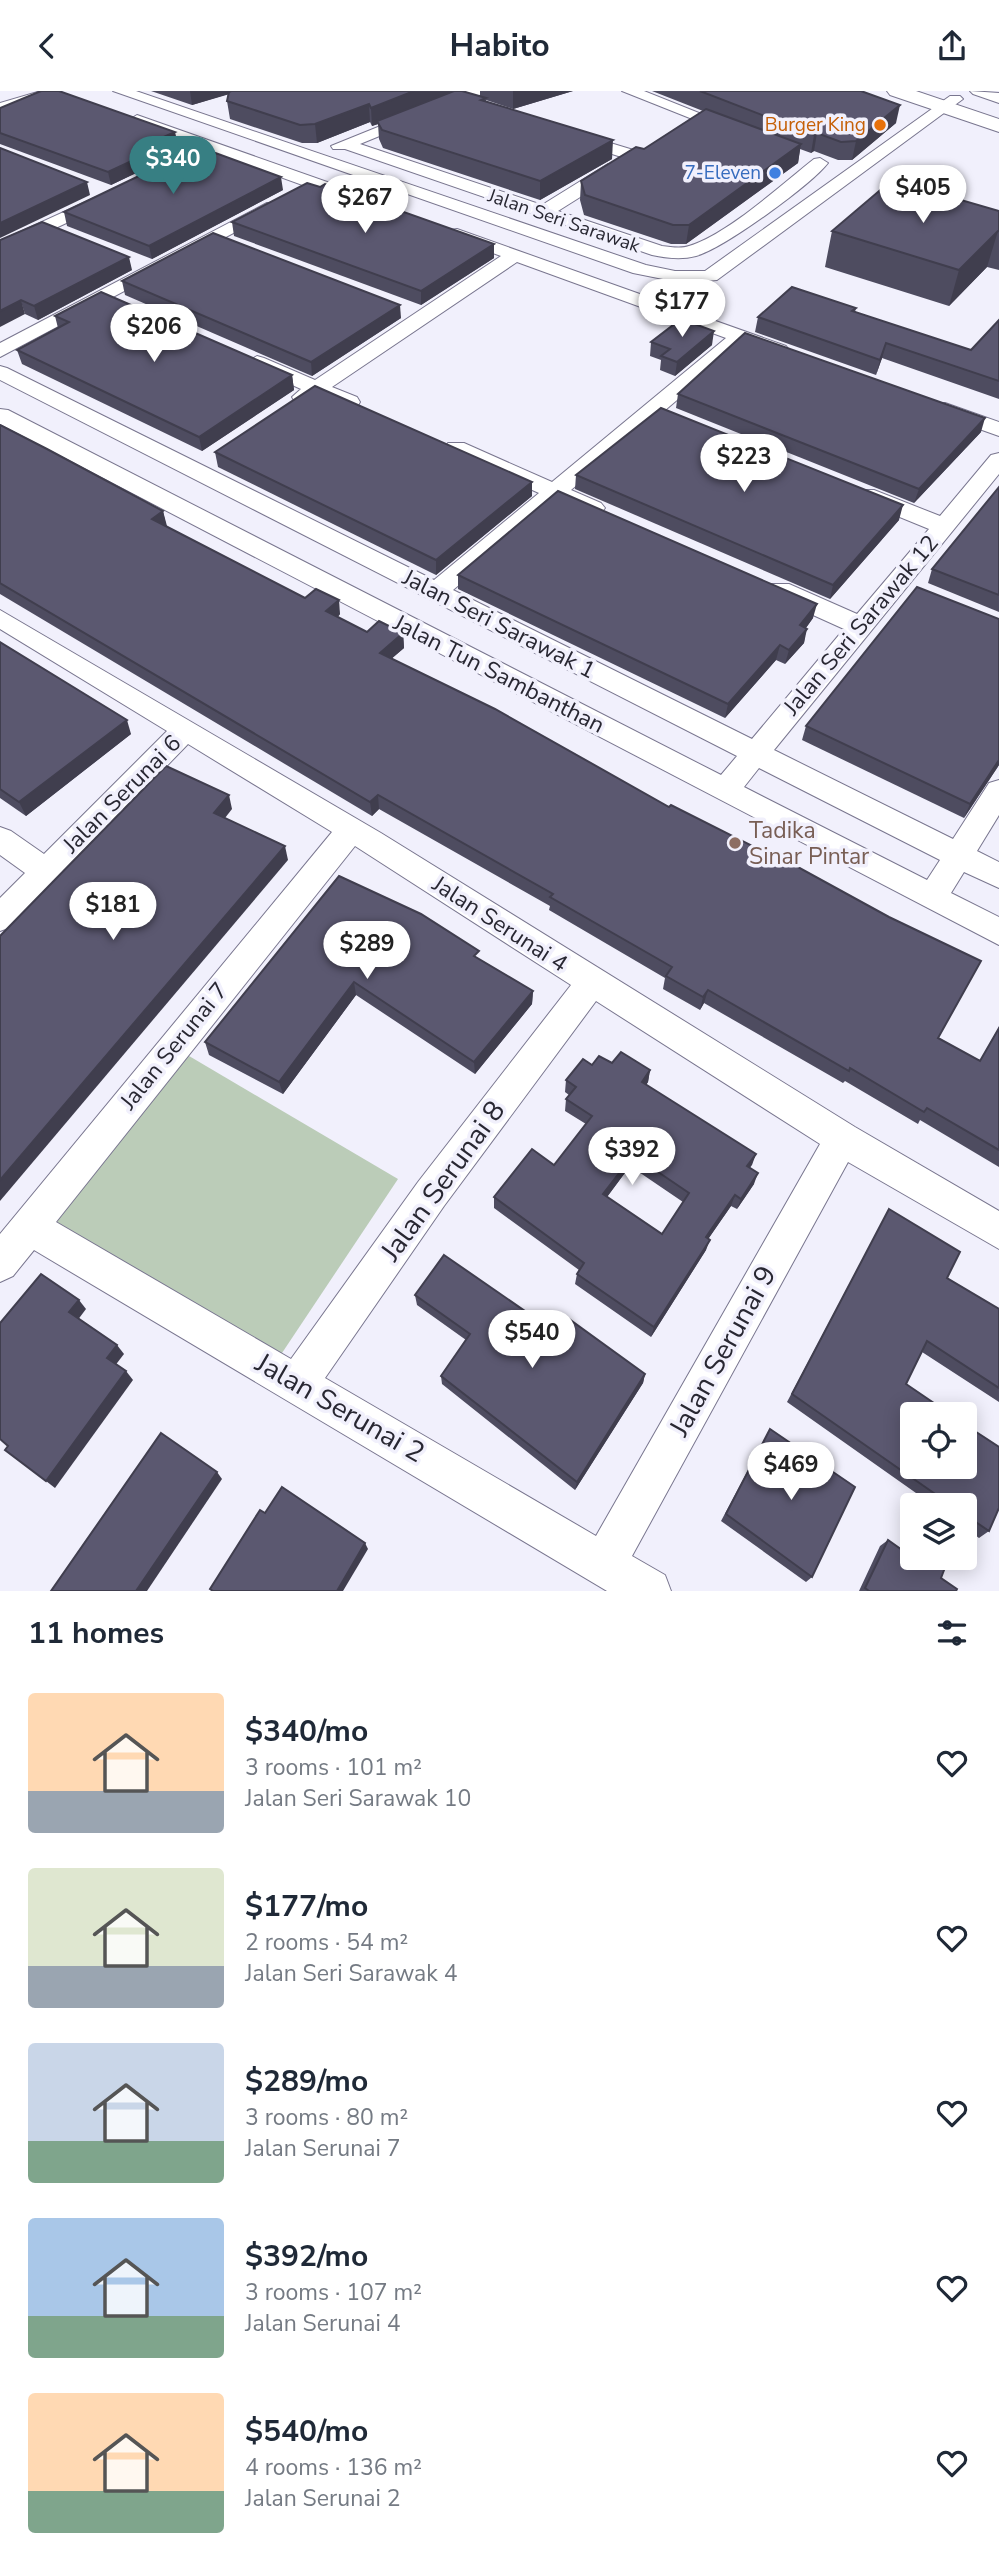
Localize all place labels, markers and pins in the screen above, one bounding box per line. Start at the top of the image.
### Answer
place label: Burger King [765,112,866,138]
marker: Burger King [872,117,888,133]
pin: $340 [132,137,214,196]
place label: 7-Eleven [684,160,761,186]
marker: 7-Eleven [767,165,783,181]
pin: $405 [882,165,964,225]
pin: $267 [324,176,406,235]
pin: $177 [641,279,723,339]
pin: $206 [113,305,195,364]
pin: $223 [703,435,785,494]
place label: Tadika Sinar Pintar [749,815,870,872]
marker: Tadika Sinar Pintar [727,835,743,851]
pin: $181 [72,883,154,942]
pin: $289 [326,921,408,981]
pin: $392 [591,1127,673,1187]
pin: $540 [491,1311,573,1370]
pin: $469 [750,1443,832,1502]

